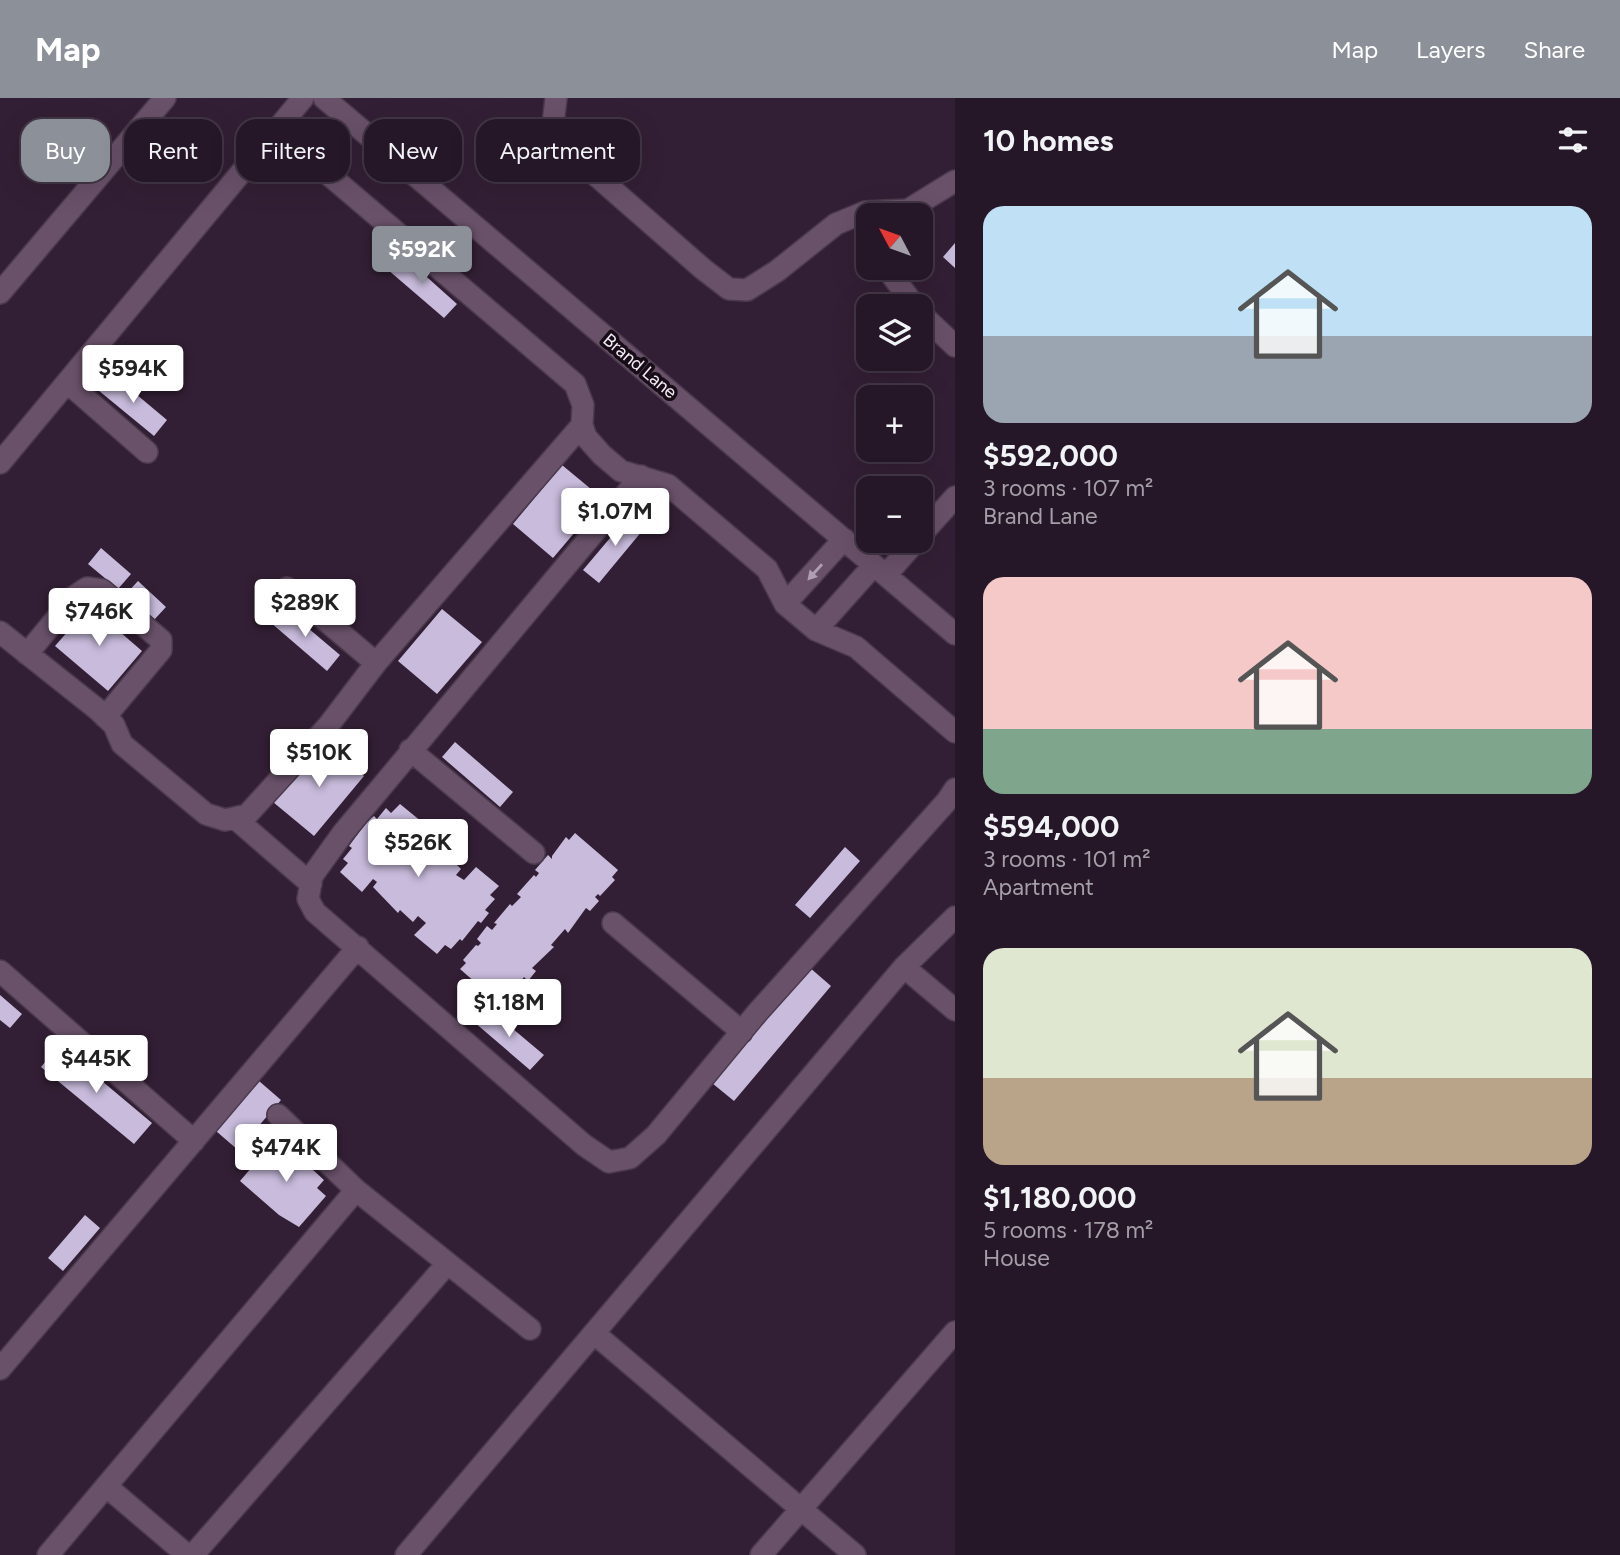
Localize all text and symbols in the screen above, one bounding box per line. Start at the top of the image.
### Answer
text: Map [35,30,101,69]
text: Map [1331,35,1378,64]
text: Layers [1416,35,1485,64]
text: Share [1523,35,1585,64]
chip: Buy [21,119,110,182]
chip: Rent [124,119,222,182]
chip: Filters [236,119,350,182]
chip: New [364,119,462,182]
chip: Apartment [476,119,640,182]
icon: filters [1554,121,1592,159]
text: 10 homes [983,122,1114,159]
north arrow [856,203,933,280]
map controls [856,203,933,553]
pin: $592K [373,226,471,286]
text: $592K [388,235,456,263]
icon: home [1225,251,1351,377]
button: layers [856,294,933,371]
street label: Brand Lane [599,329,682,403]
pin: $594K [84,345,182,405]
text: $594K [98,354,168,382]
button: + [856,385,933,462]
text: $592,000 [983,437,1118,474]
text: 3 rooms · 107 m² [983,474,1153,502]
button: − [856,476,933,553]
pin: $1.07M [558,489,672,548]
text: $1.07M [577,497,653,525]
text: Brand Lane [983,502,1098,530]
one-way arrow [807,563,823,580]
pin: $289K [256,580,354,639]
pin: $746K [50,588,148,648]
text: $289K [271,588,339,616]
text: $746K [65,597,133,625]
icon: home [1225,622,1351,748]
pin: $510K [270,730,368,789]
text: $510K [286,738,352,766]
text: $594,000 [983,808,1119,845]
pin: $526K [369,820,467,879]
text: $526K [384,828,452,856]
text: 3 rooms · 101 m² [983,845,1150,873]
text: Apartment [983,873,1094,901]
pin: $1.18M [452,979,566,1039]
text: $1.18M [473,988,545,1016]
icon: home [1225,993,1351,1119]
pin: $445K [47,1035,145,1095]
text: $445K [61,1044,131,1072]
pin: $474K [237,1124,335,1184]
text: $474K [251,1133,321,1161]
text: $1,180,000 [983,1179,1136,1216]
text: 5 rooms · 178 m² [983,1216,1153,1244]
text: House [983,1244,1050,1272]

